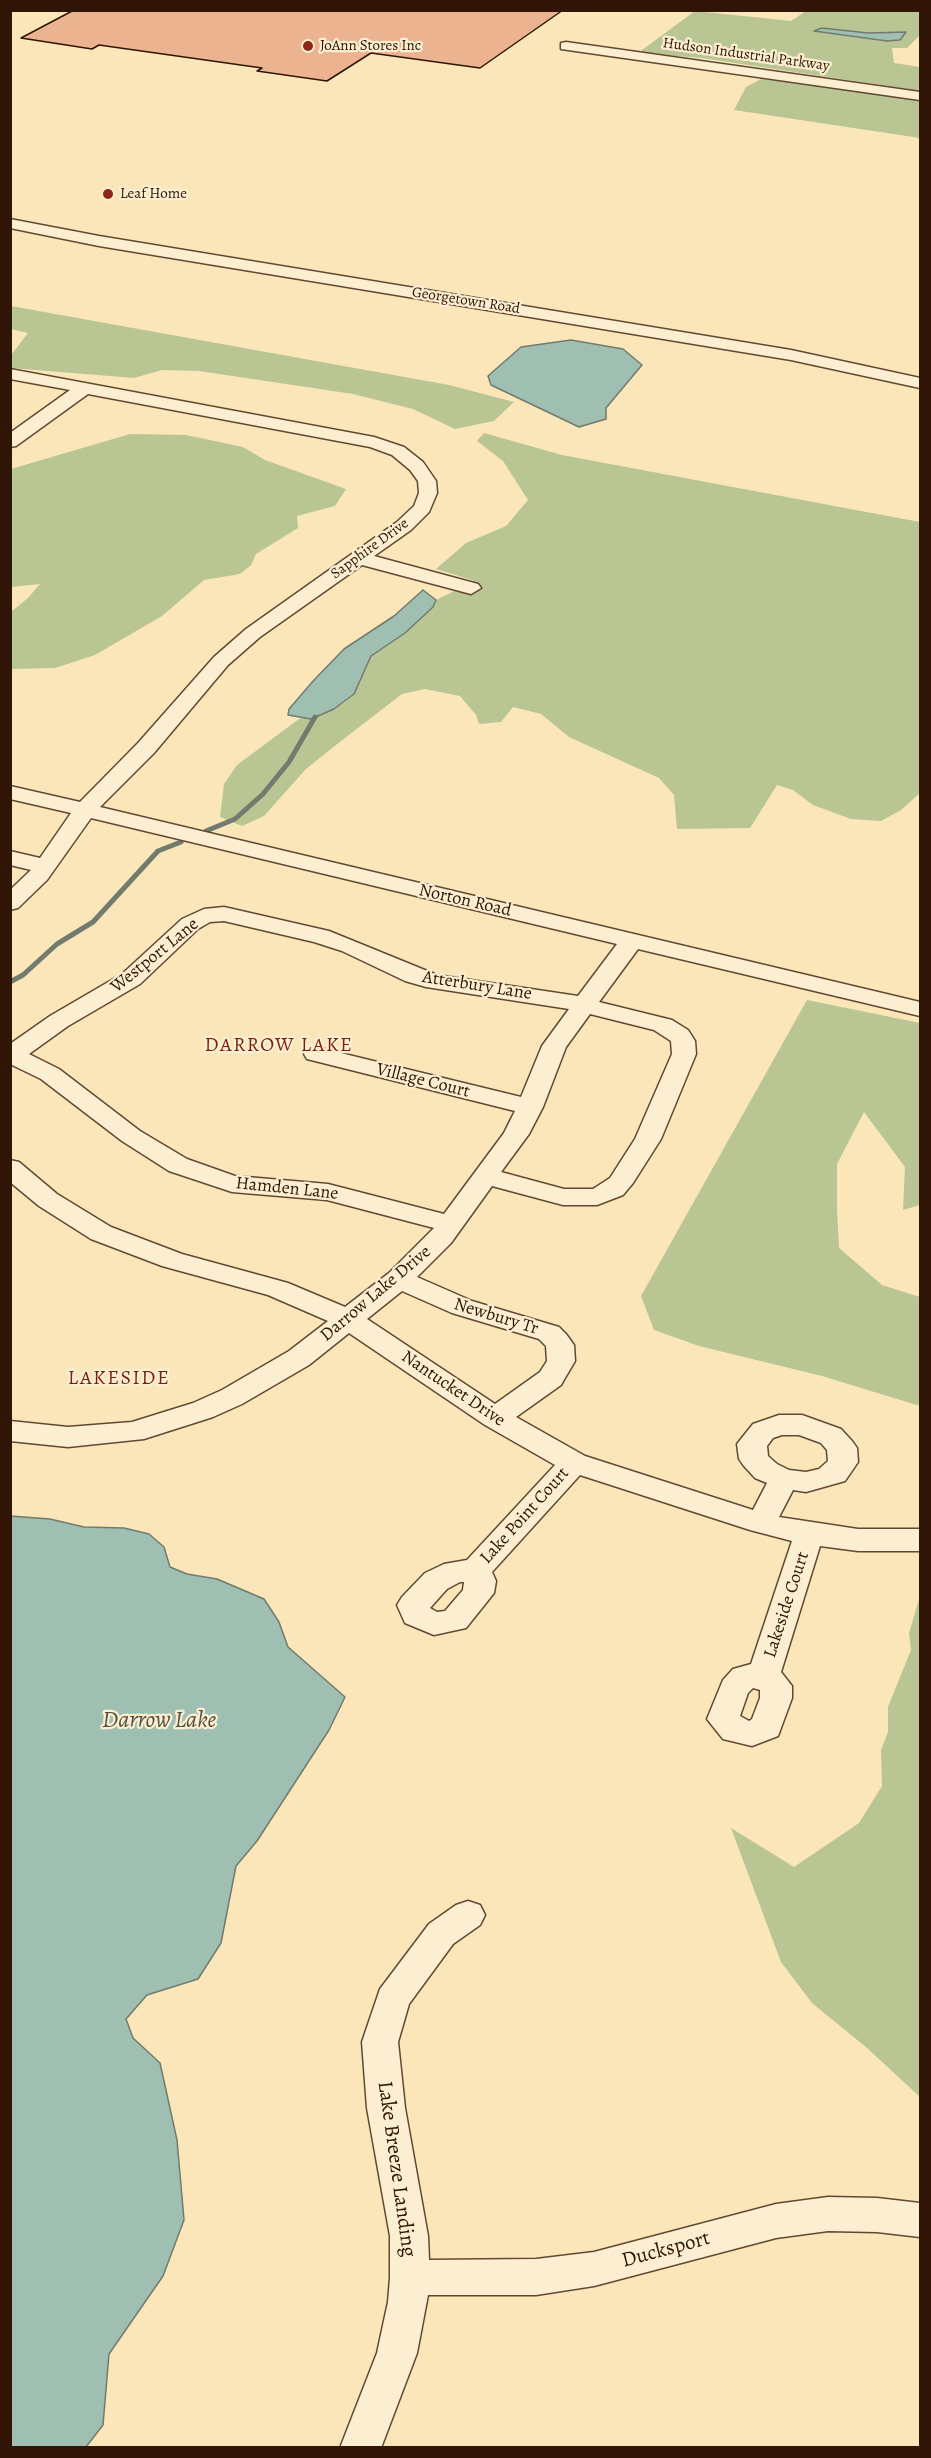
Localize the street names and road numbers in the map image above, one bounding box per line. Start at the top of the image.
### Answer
street label: Hudson Industrial Parkway [661,34,831,76]
street label: Georgetown Road [411,284,521,318]
street label: Sapphire Drive [328,515,412,583]
street label: Norton Road [417,880,513,922]
street label: Westport Lane [107,914,203,998]
street label: Atterbury Lane [421,967,533,1005]
street label: Village Court [374,1059,472,1103]
street label: Hamden Lane [235,1173,339,1205]
street label: Darrow Lake Drive [316,1241,436,1347]
street label: Newbury Tr [451,1294,541,1340]
street label: Nantucket Drive [397,1346,509,1432]
street label: Lake Point Court [476,1463,574,1569]
street label: Lakeside Court [760,1549,814,1661]
street label: Lake Breeze Landing [371,2079,421,2259]
street label: Ducksport [619,2226,713,2274]

